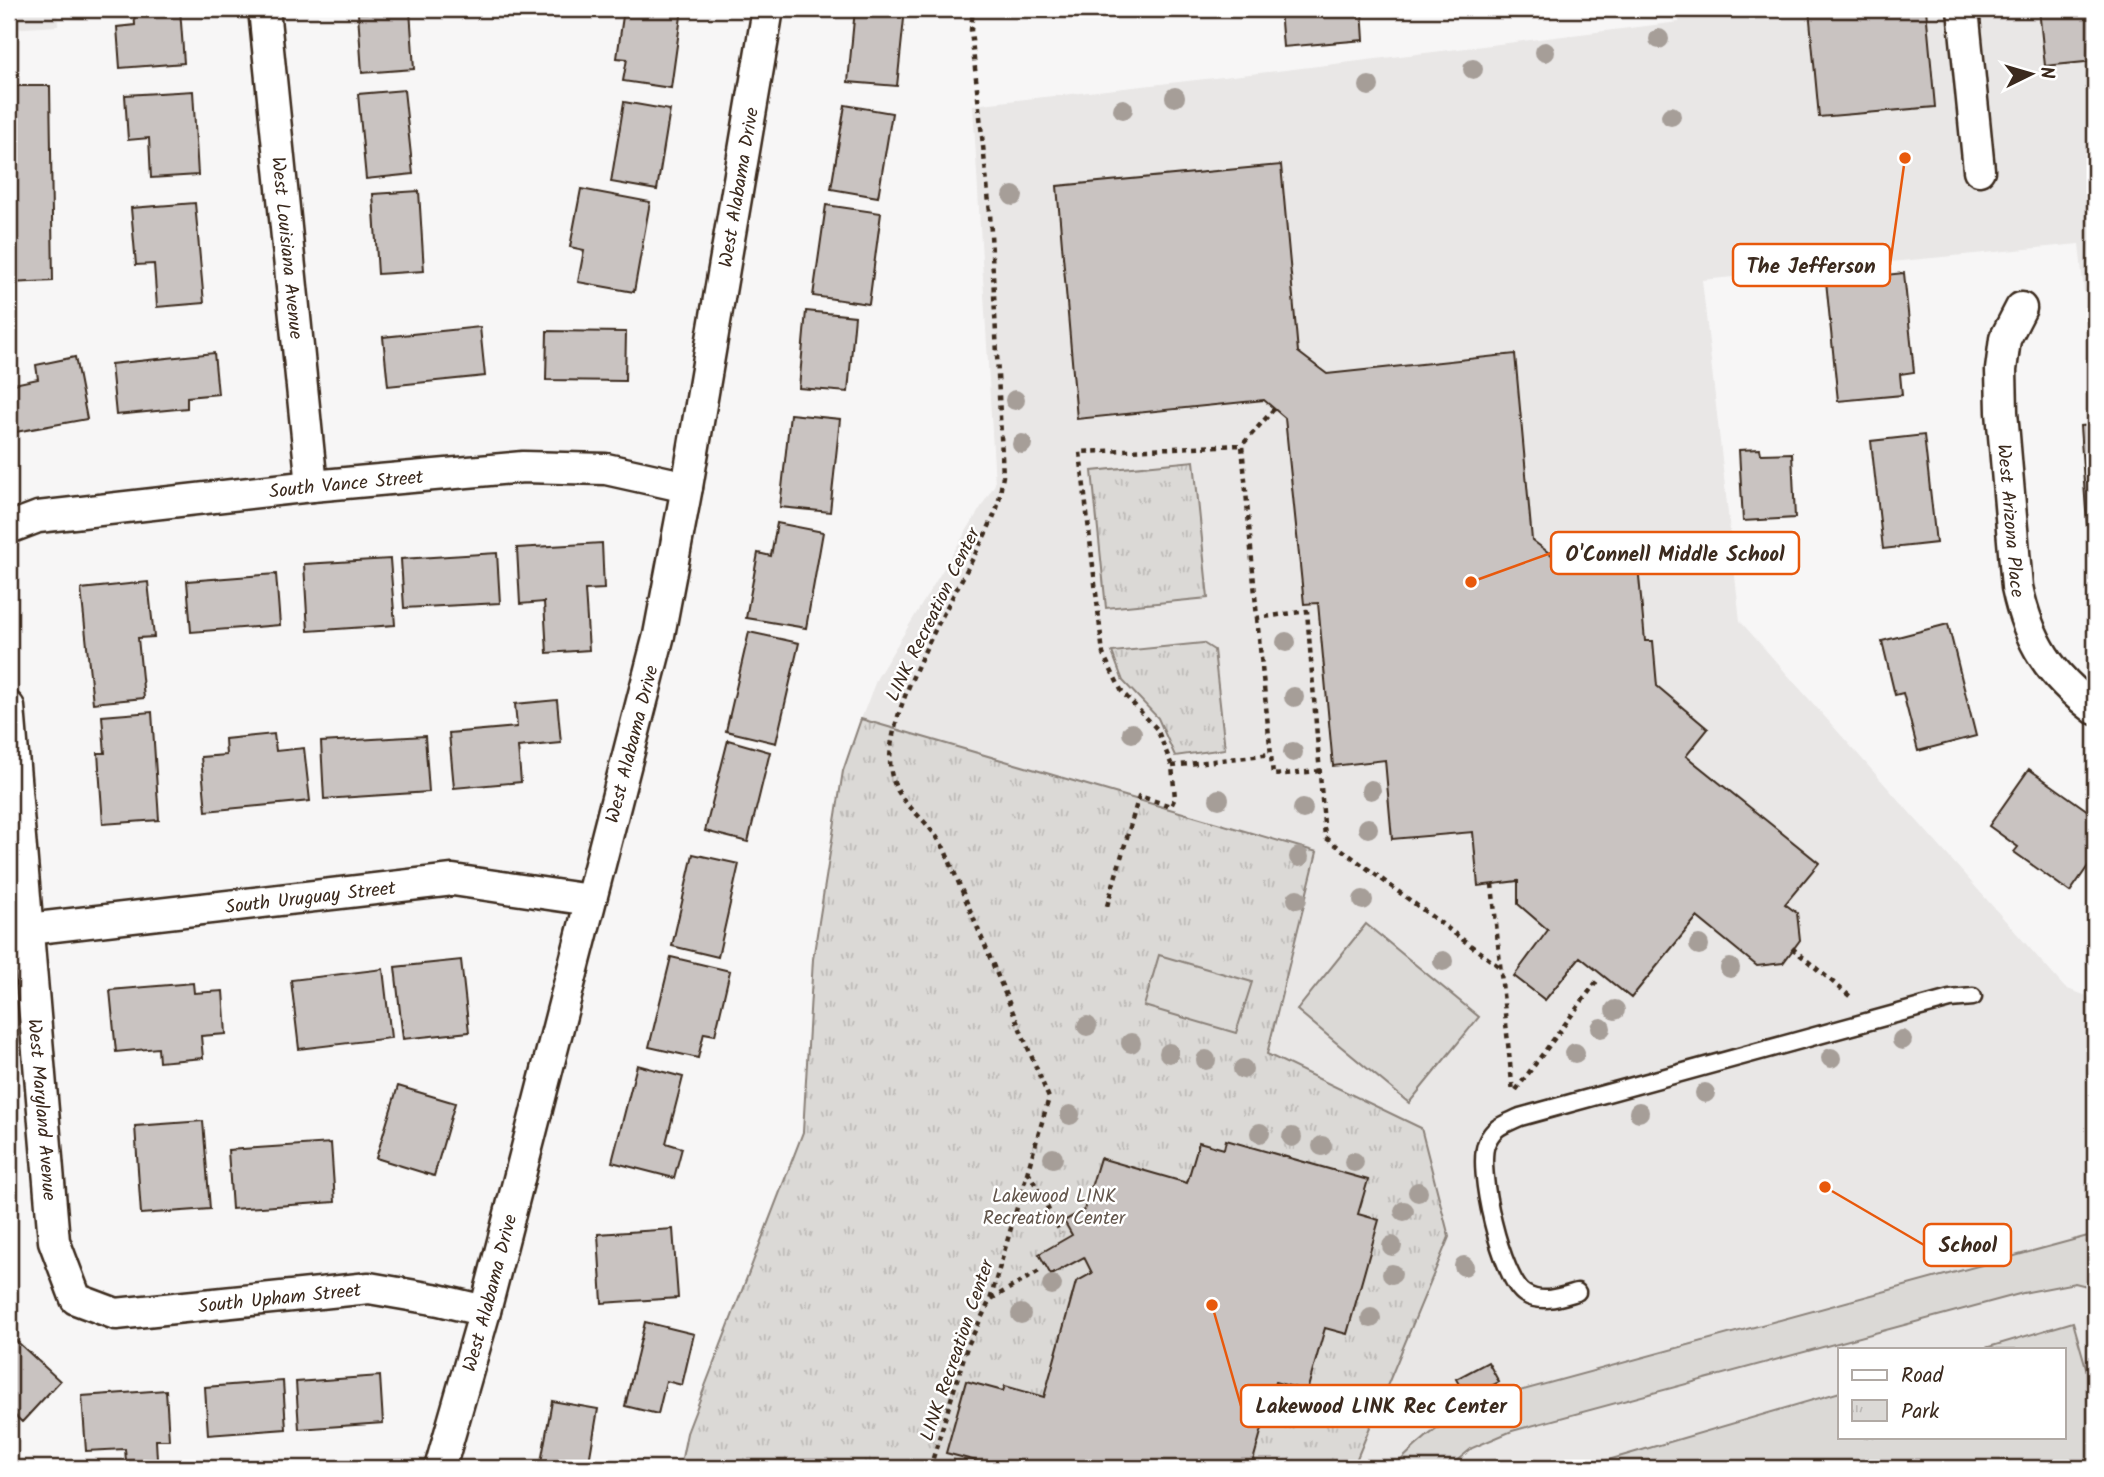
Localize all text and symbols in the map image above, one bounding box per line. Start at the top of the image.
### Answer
north arrow [1996,38,2066,108]
text: N [2030,65,2061,80]
street label: West Alabama Drive [711,105,768,270]
street label: West Louisiana Avenue [262,155,310,341]
callout: The Jefferson [1733,244,1890,286]
text: The Jefferson [1746,251,1876,284]
street label: West Arizona Place [1988,443,2032,601]
street label: South Vance Street [268,463,425,508]
street label: LINK Recreation Center [879,521,990,707]
callout: O'Connell Middle School [1551,532,1799,574]
text: O'Connell Middle School [1565,539,1785,572]
street label: West Alabama Drive [598,662,668,826]
street label: South Uruguay Street [223,874,398,923]
street label: West Maryland Avenue [18,1018,64,1202]
park label: Lakewood LINK Recreation Center [983,1182,1127,1234]
street label: West Alabama Drive [455,1211,526,1376]
callout: School [1924,1224,2011,1266]
text: School [1939,1230,1998,1263]
street label: LINK Recreation Center [913,1254,1004,1446]
street label: South Upham Street [197,1276,363,1322]
legend [1838,1348,2066,1438]
text: Road [1901,1360,1944,1393]
callout: Lakewood LINK Rec Center [1241,1385,1521,1427]
text: Lakewood LINK Rec Center [1255,1391,1508,1424]
text: Park [1901,1396,1939,1429]

